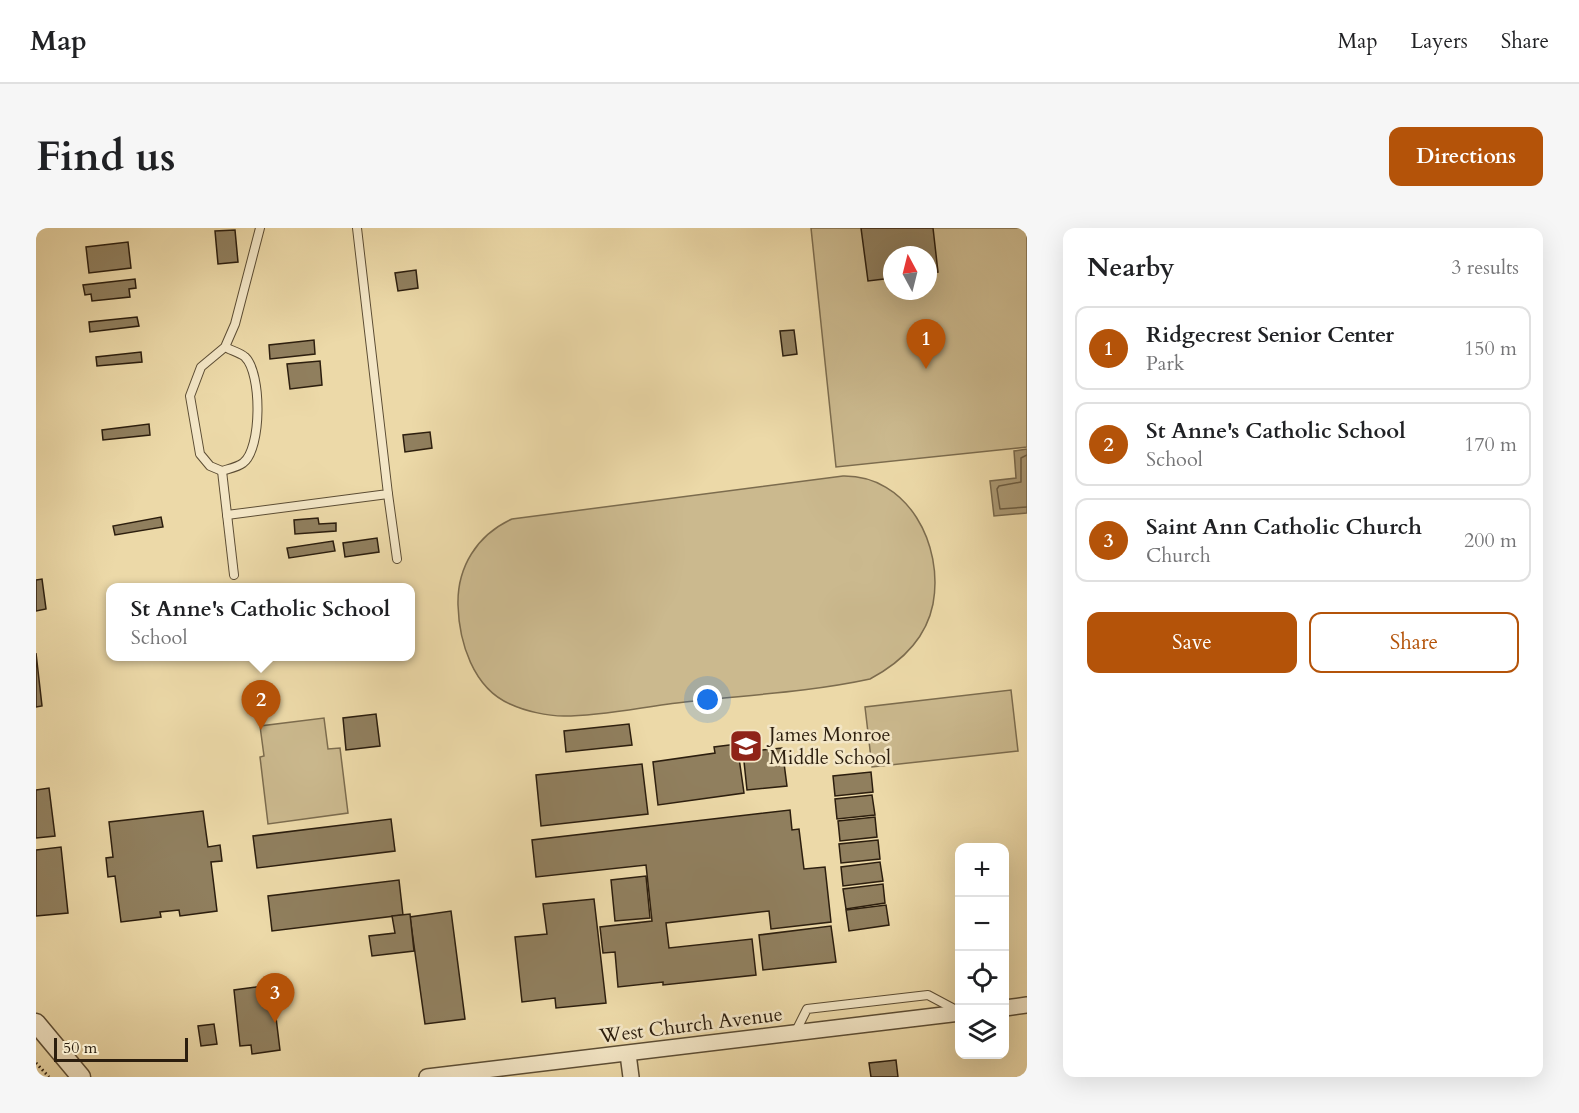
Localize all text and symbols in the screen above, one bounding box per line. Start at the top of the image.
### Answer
text: Map [30,22,87,60]
text: Map [1338,27,1378,56]
text: Layers [1411,27,1468,56]
text: Share [1501,27,1549,56]
button: Directions [1389,127,1543,186]
text: Find us [36,128,176,185]
north arrow [883,246,937,300]
text: Nearby [1087,250,1175,285]
text: 3 results [1451,254,1519,281]
pin: 1 [906,320,946,369]
text: Ridgecrest Senior Center [1146,320,1394,350]
text: 1 [1103,335,1114,362]
text: 150 m [1464,335,1517,362]
text: Park [1146,350,1184,377]
text: St Anne's Catholic School [1146,416,1406,446]
text: 2 [1103,431,1114,458]
text: 170 m [1464,431,1517,458]
text: School [1146,446,1203,473]
text: Saint Ann Catholic Church [1146,512,1422,542]
text: 3 [1103,527,1114,554]
text: 200 m [1464,527,1517,554]
text: Church [1146,542,1211,569]
popup [106,583,415,661]
text: St Anne's Catholic School [131,594,390,624]
button: Save [1087,612,1297,673]
button: Share [1309,612,1519,673]
text: School [131,624,188,651]
pin: 2 [242,680,280,730]
your location [693,685,722,714]
place label: James Monroe Middle School [766,721,891,771]
school or university icon: James Monroe Middle School [728,728,764,764]
map controls [955,843,1009,1059]
button: + [955,843,1009,897]
button: − [955,897,1009,951]
button: locate [955,951,1009,1005]
pin: 3 [256,974,294,1023]
street label: West Church Avenue [597,1000,784,1050]
button: layers [955,1005,1009,1059]
scale bar [54,1035,188,1062]
text: 50 m [63,1037,97,1059]

